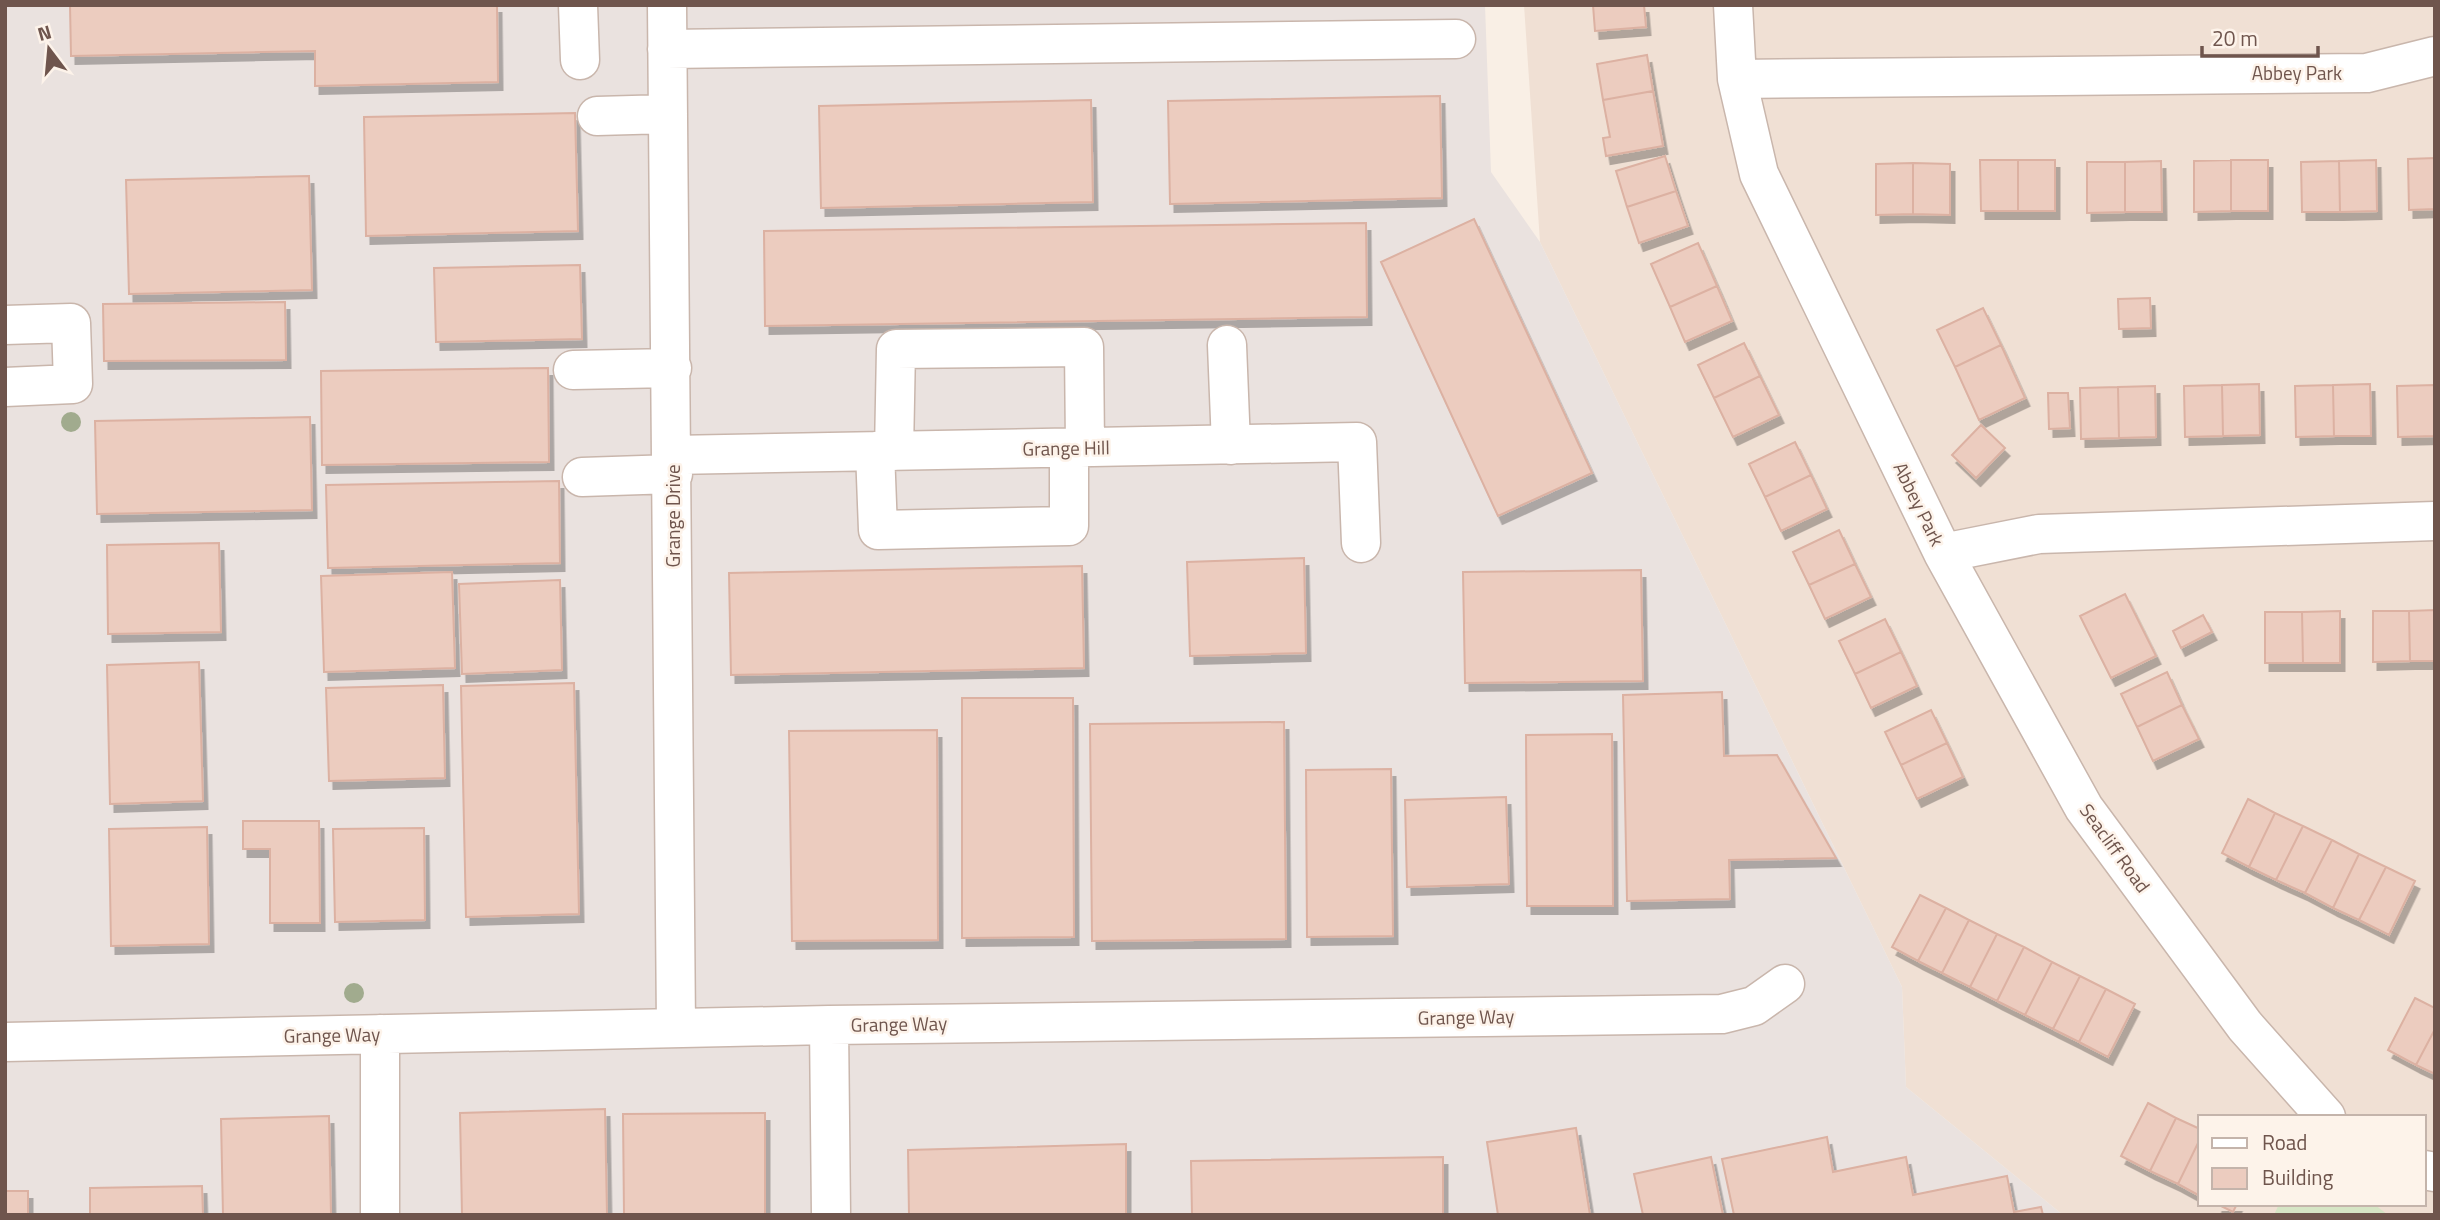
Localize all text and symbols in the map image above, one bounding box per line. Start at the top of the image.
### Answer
north arrow [14,14,84,84]
scale bar [2202,14,2318,58]
text: N [34,16,55,48]
text: 20 m [2212,22,2258,54]
street label: Abbey Park [2252,58,2342,87]
street label: Grange Hill [1022,432,1110,463]
street label: Abbey Park [1887,457,1952,551]
street label: Grange Drive [658,464,687,568]
street label: Seacliff Road [2073,797,2158,898]
street label: Grange Way [1417,1001,1515,1032]
street label: Grange Way [850,1008,948,1039]
street label: Grange Way [283,1019,381,1050]
legend [2198,1115,2426,1206]
text: Road [2262,1126,2307,1158]
text: Building [2262,1161,2334,1193]

